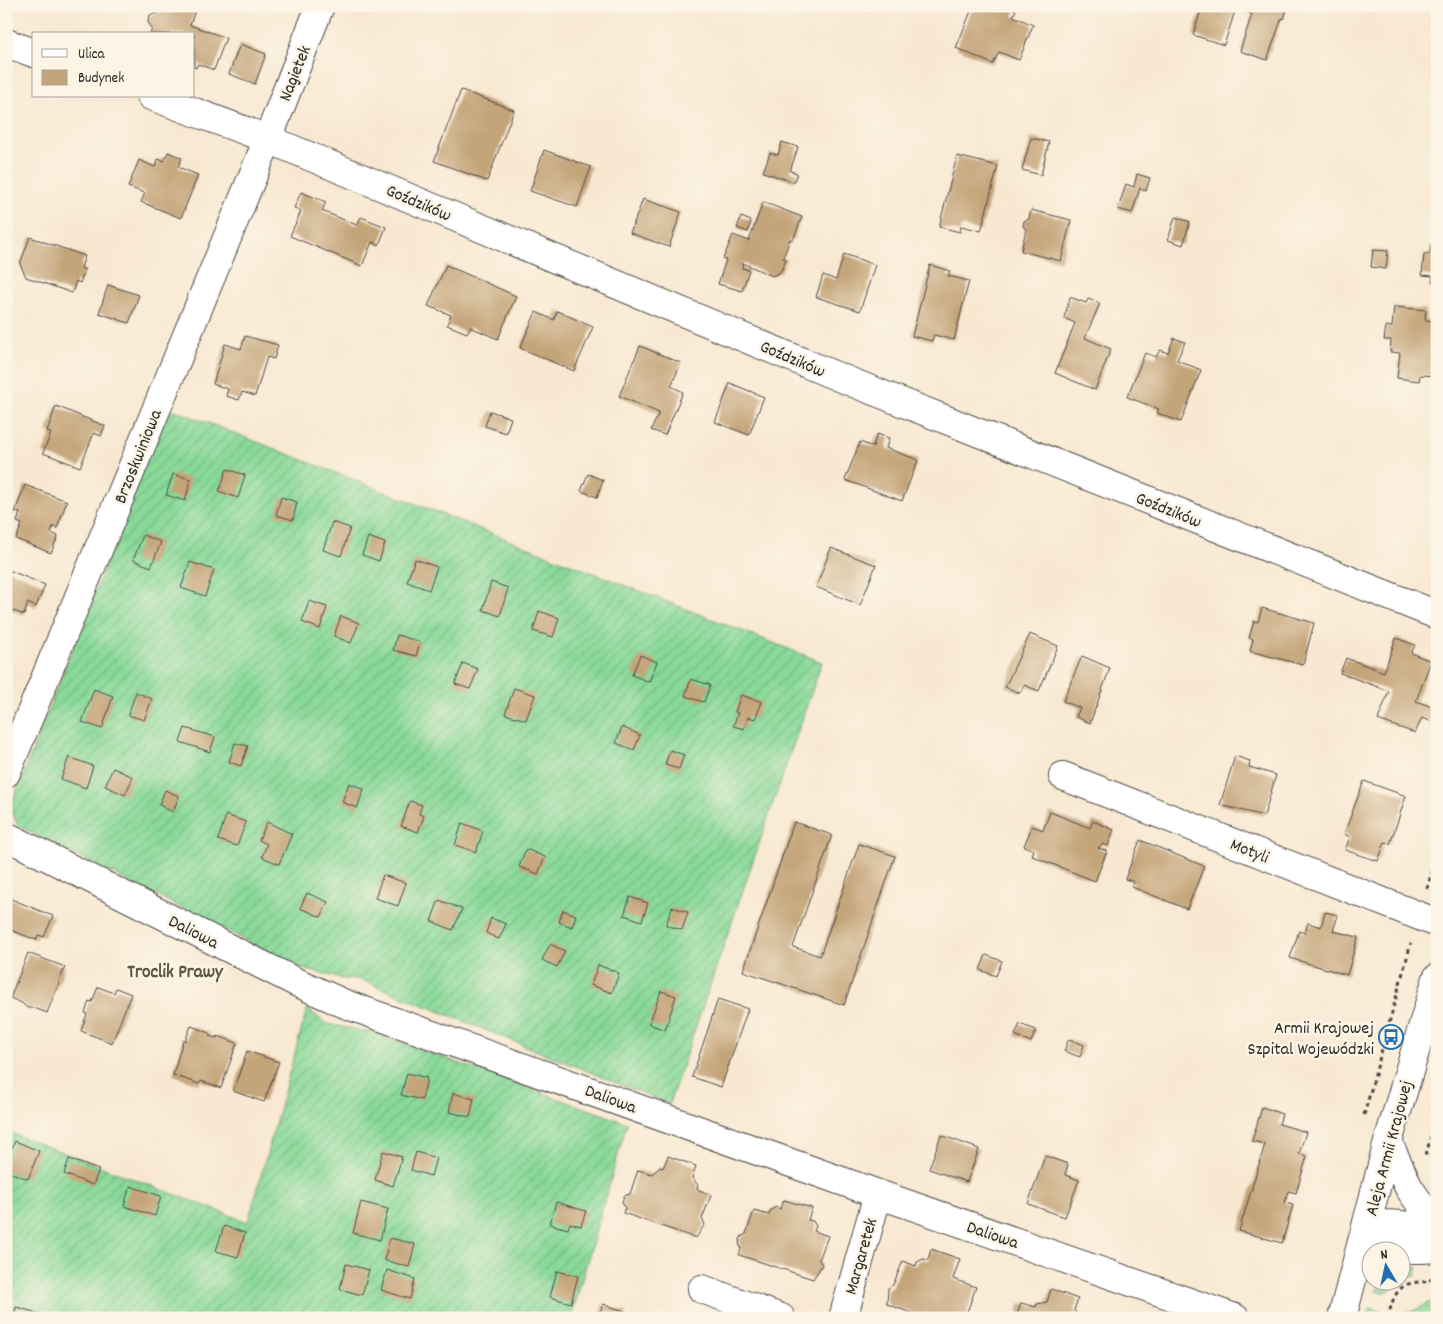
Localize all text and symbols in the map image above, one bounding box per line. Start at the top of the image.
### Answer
legend [32,32,195,98]
street label: Nagietek [274,42,319,106]
text: Ulica [78,44,106,66]
text: Budynek [78,68,124,90]
street label: Goździków [381,179,455,229]
street label: Goździków [755,335,829,385]
street label: Brzoskwiniowa [109,406,170,508]
street label: Goździków [1131,487,1205,536]
street label: Motyli [1226,833,1272,871]
street label: Daliowa [163,910,223,957]
district label: Troclik Prawy [127,960,224,987]
place label: Armii Krajowej Szpital Wojewódzki [1248,1017,1374,1063]
bus stop icon: Armii Krajowej Szpital Wojewódzki [1378,1024,1404,1050]
street label: Aleja Armii Krajowej [1360,1078,1421,1219]
street label: Daliowa [581,1079,640,1121]
street label: Margaretek [840,1215,885,1298]
street label: Daliowa [963,1216,1022,1257]
north arrow [1360,1242,1410,1292]
text: N [1379,1245,1389,1266]

